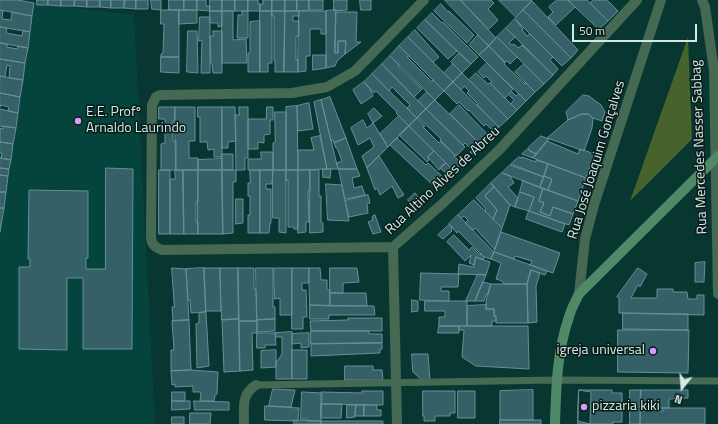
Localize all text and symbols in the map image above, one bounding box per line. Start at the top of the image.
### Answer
scale bar [574,16,699,42]
text: 50 m [579,21,605,40]
street label: Rua Mercedes Nasser Sabbag [689,59,711,235]
street label: Rua José Joaquim Gonçalves [565,79,629,241]
place label: E.E. Profº Arnaldo Laurindo [86,105,186,138]
marker: E.E. Profº Arnaldo Laurindo [73,116,83,126]
street label: Rua Altino Alves de Abreu [382,123,504,239]
place label: igreja universal [557,343,645,359]
marker: igreja universal [648,346,658,356]
north arrow [662,368,702,408]
text: N [673,391,684,408]
place label: pizzaria kiki [592,399,660,415]
marker: pizzaria kiki [579,402,589,412]

